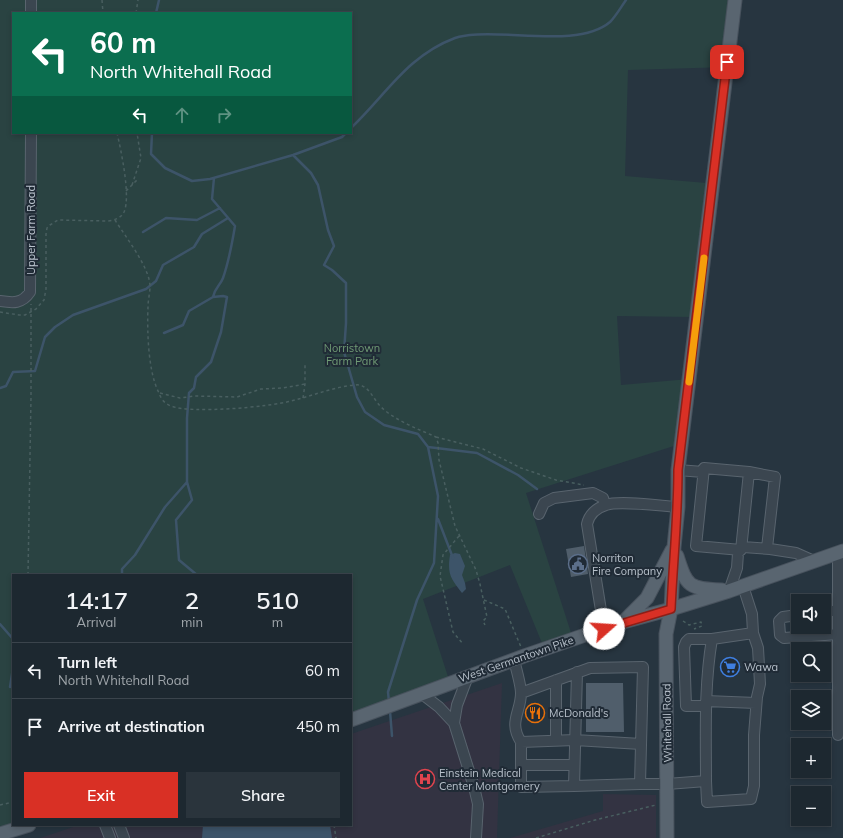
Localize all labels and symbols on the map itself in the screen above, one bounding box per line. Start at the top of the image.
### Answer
pin [710,45,744,79]
street label: Upper Farm Road [24,185,38,275]
park label: Norristown Farm Park [324,341,380,368]
place label: Norriton Fire Company [592,551,662,578]
public building icon: Norriton Fire Company [567,553,589,575]
position arrow [583,608,625,650]
street label: West Germantown Pike [457,633,575,685]
supermarket icon: Wawa [719,656,741,678]
place label: Wawa [744,660,778,674]
street label: Whitehall Road [659,683,675,763]
restaurant icon: McDonald's [524,702,546,724]
place label: McDonald's [549,706,609,720]
place label: Einstein Medical Center Montgomery [439,766,540,793]
hospital icon: Einstein Medical Center Montgomery [414,768,436,790]

